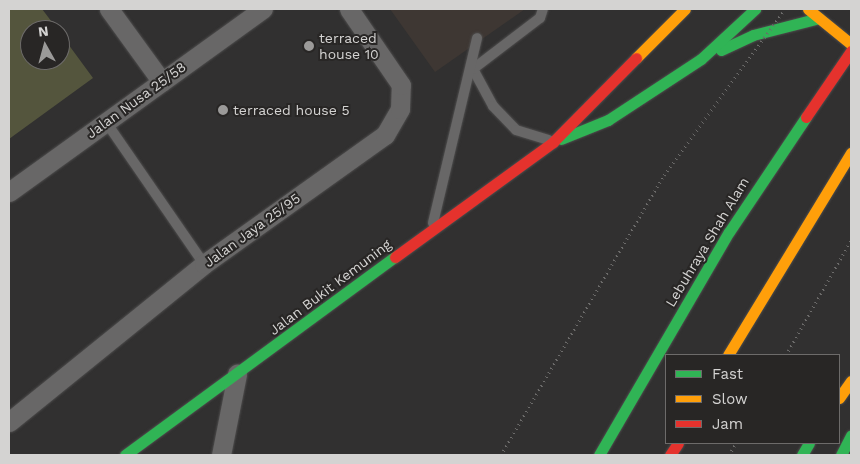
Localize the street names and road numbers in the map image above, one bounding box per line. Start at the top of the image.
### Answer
street label: Jalan Nusa 25/58 [83,58,189,142]
street label: Lebuhraya Shah Alam [661,174,753,310]
street label: Jalan Jaya 25/95 [200,189,304,271]
street label: Jalan Bukit Kemuning [266,236,394,338]

